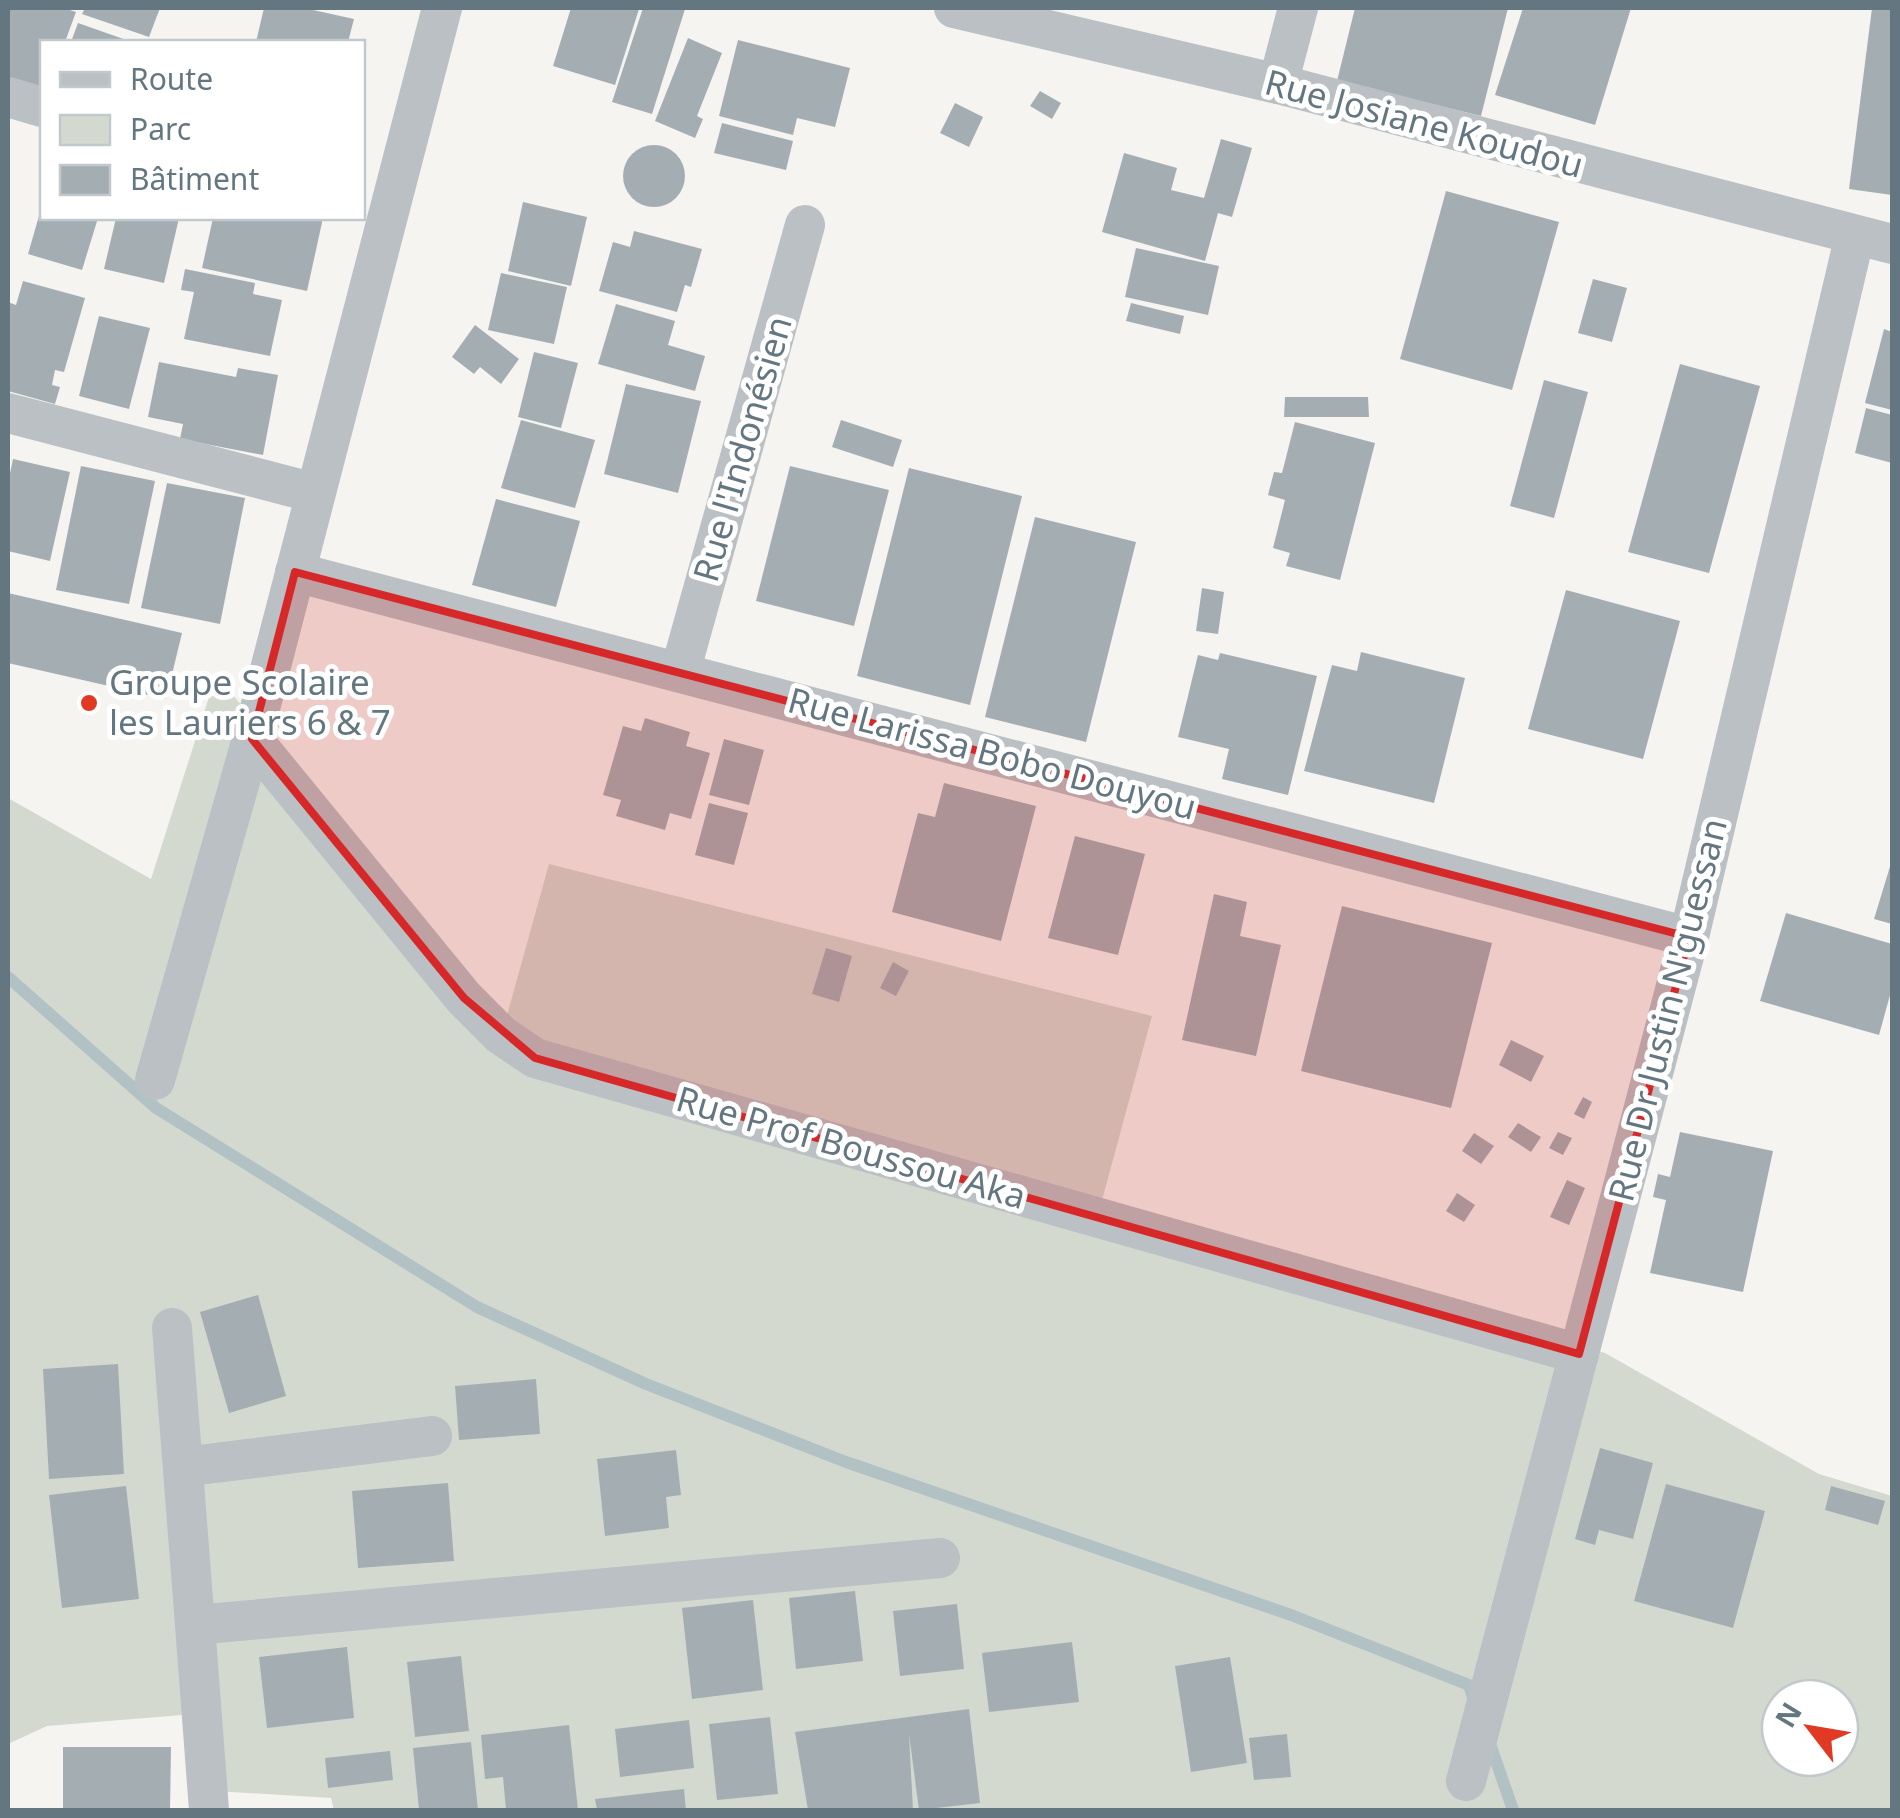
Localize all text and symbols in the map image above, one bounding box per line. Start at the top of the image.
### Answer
legend [40,40,365,220]
street label: Rue Josiane Koudou [1260,57,1589,188]
text: Route [130,58,213,99]
text: Parc [130,108,191,149]
text: Bâtiment [130,158,259,199]
street label: Rue l'Indonésien [681,310,802,587]
place label: Groupe Scolaire les Lauriers 6 & 7 [109,658,391,745]
street label: Rue Larissa Bobo Douyou [783,675,1202,830]
marker: Groupe Scolaire les Lauriers 6 & 7 [78,692,100,714]
street label: Rue Dr Justin N'guessan [1596,813,1737,1206]
street label: Rue Prof Boussou Aka [671,1074,1031,1219]
north arrow [1760,1678,1860,1778]
text: N [1766,1695,1810,1734]

